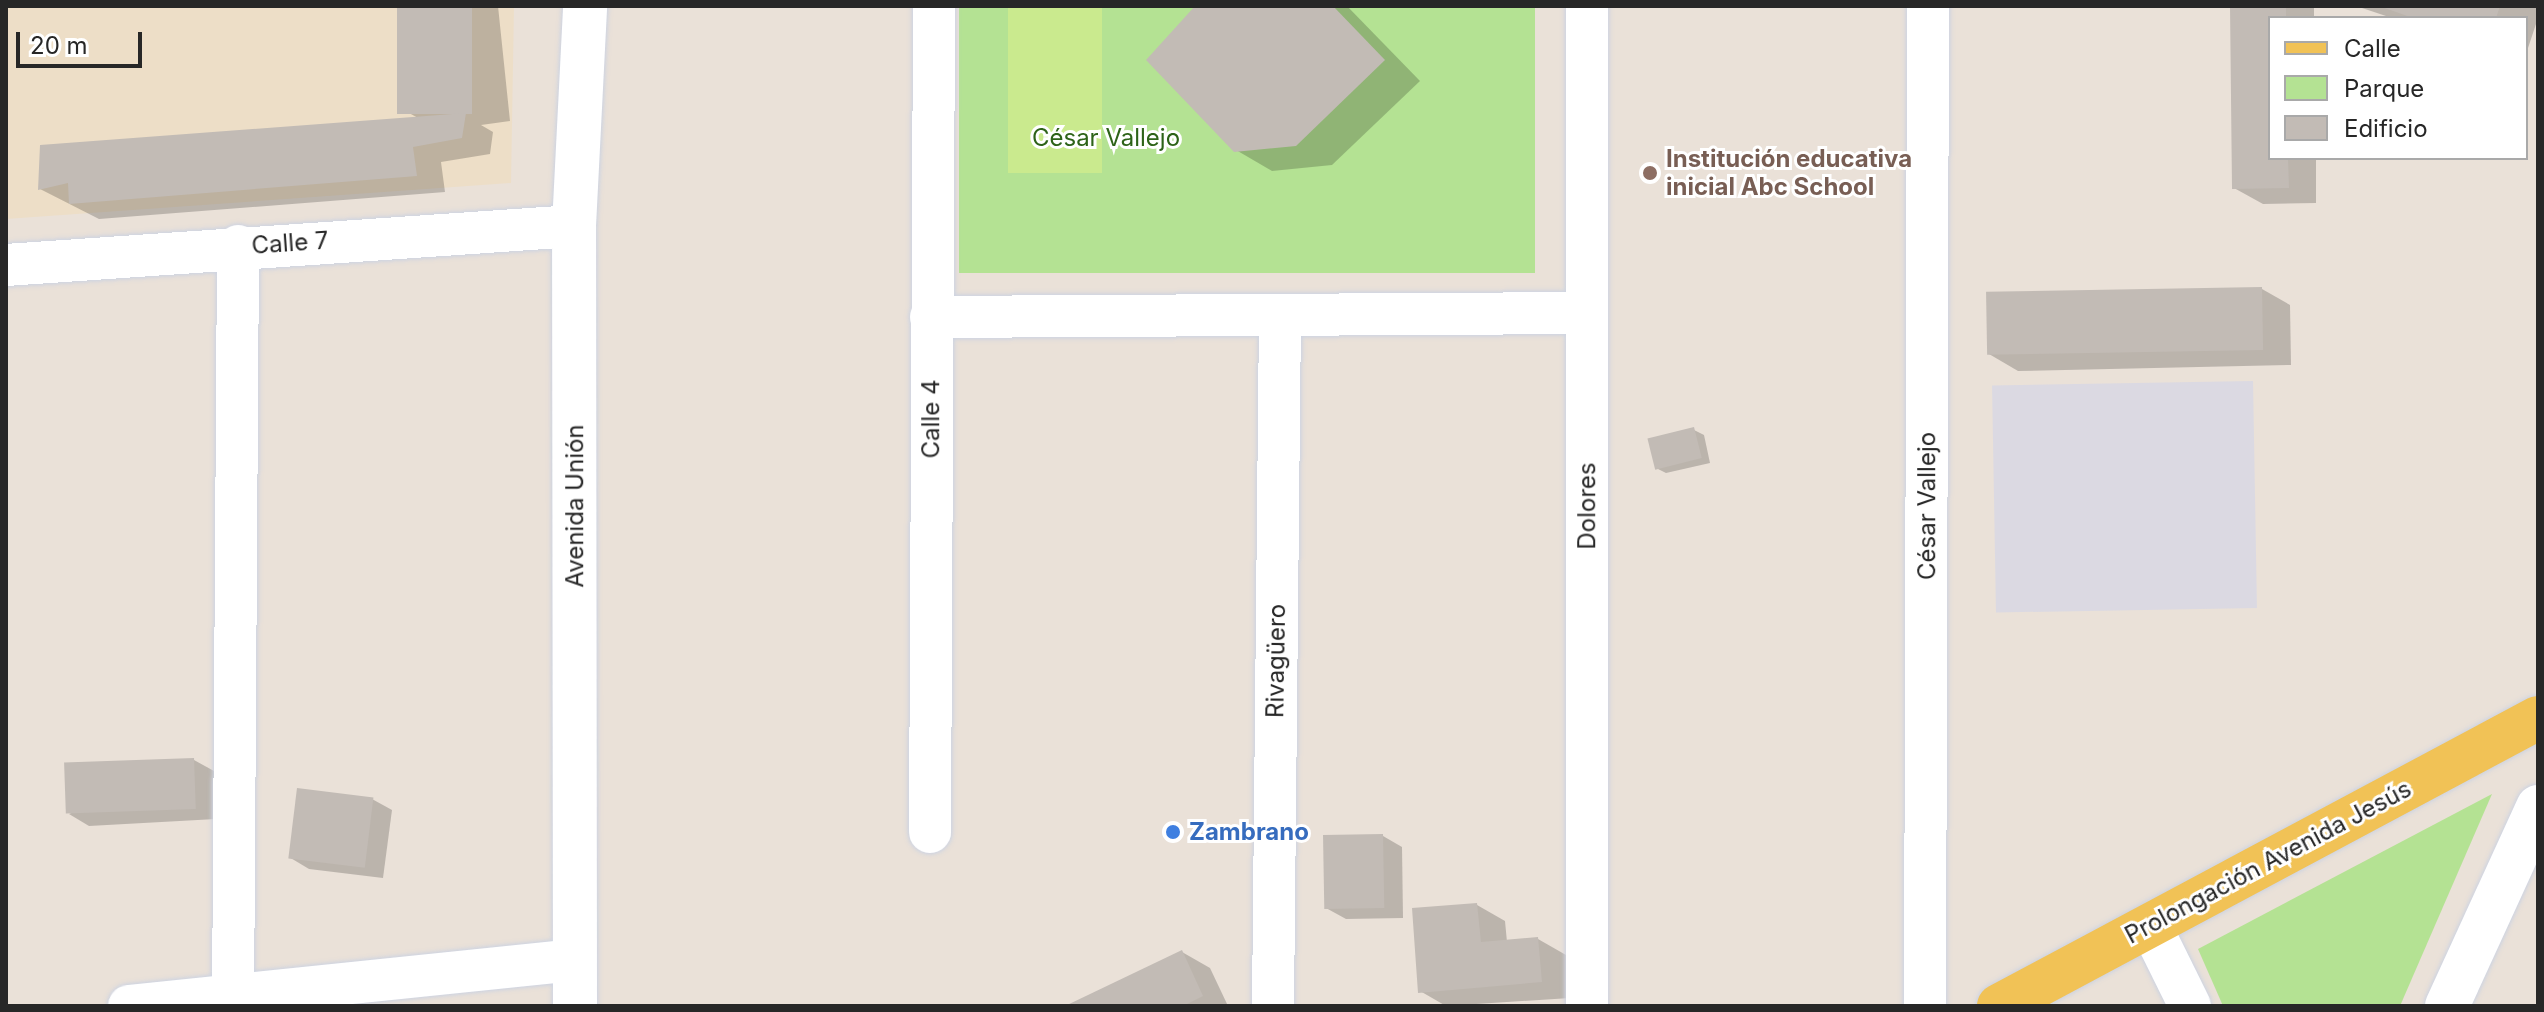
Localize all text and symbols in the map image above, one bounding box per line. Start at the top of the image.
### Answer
scale bar [20,16,146,66]
legend [2268,16,2528,160]
text: 20 m [30,31,88,60]
text: Calle [2344,34,2401,63]
text: Parque [2344,74,2424,103]
text: Edificio [2344,114,2428,143]
park label: César Vallejo [1032,124,1180,152]
place label: Institución educativa inicial Abc School [1666,145,1912,201]
marker: Institución educativa inicial Abc School [1641,164,1659,182]
street label: Calle 7 [251,226,329,260]
street label: Calle 4 [917,380,945,458]
street label: Avenida Unión [561,424,589,588]
street label: César Vallejo [1913,432,1941,580]
street label: Dolores [1573,462,1601,550]
street label: Rivagüero [1261,604,1291,718]
street label: Prolongación Avenida Jesús [2120,774,2416,950]
place label: Zambrano [1189,818,1309,846]
marker: Zambrano [1164,823,1182,841]

